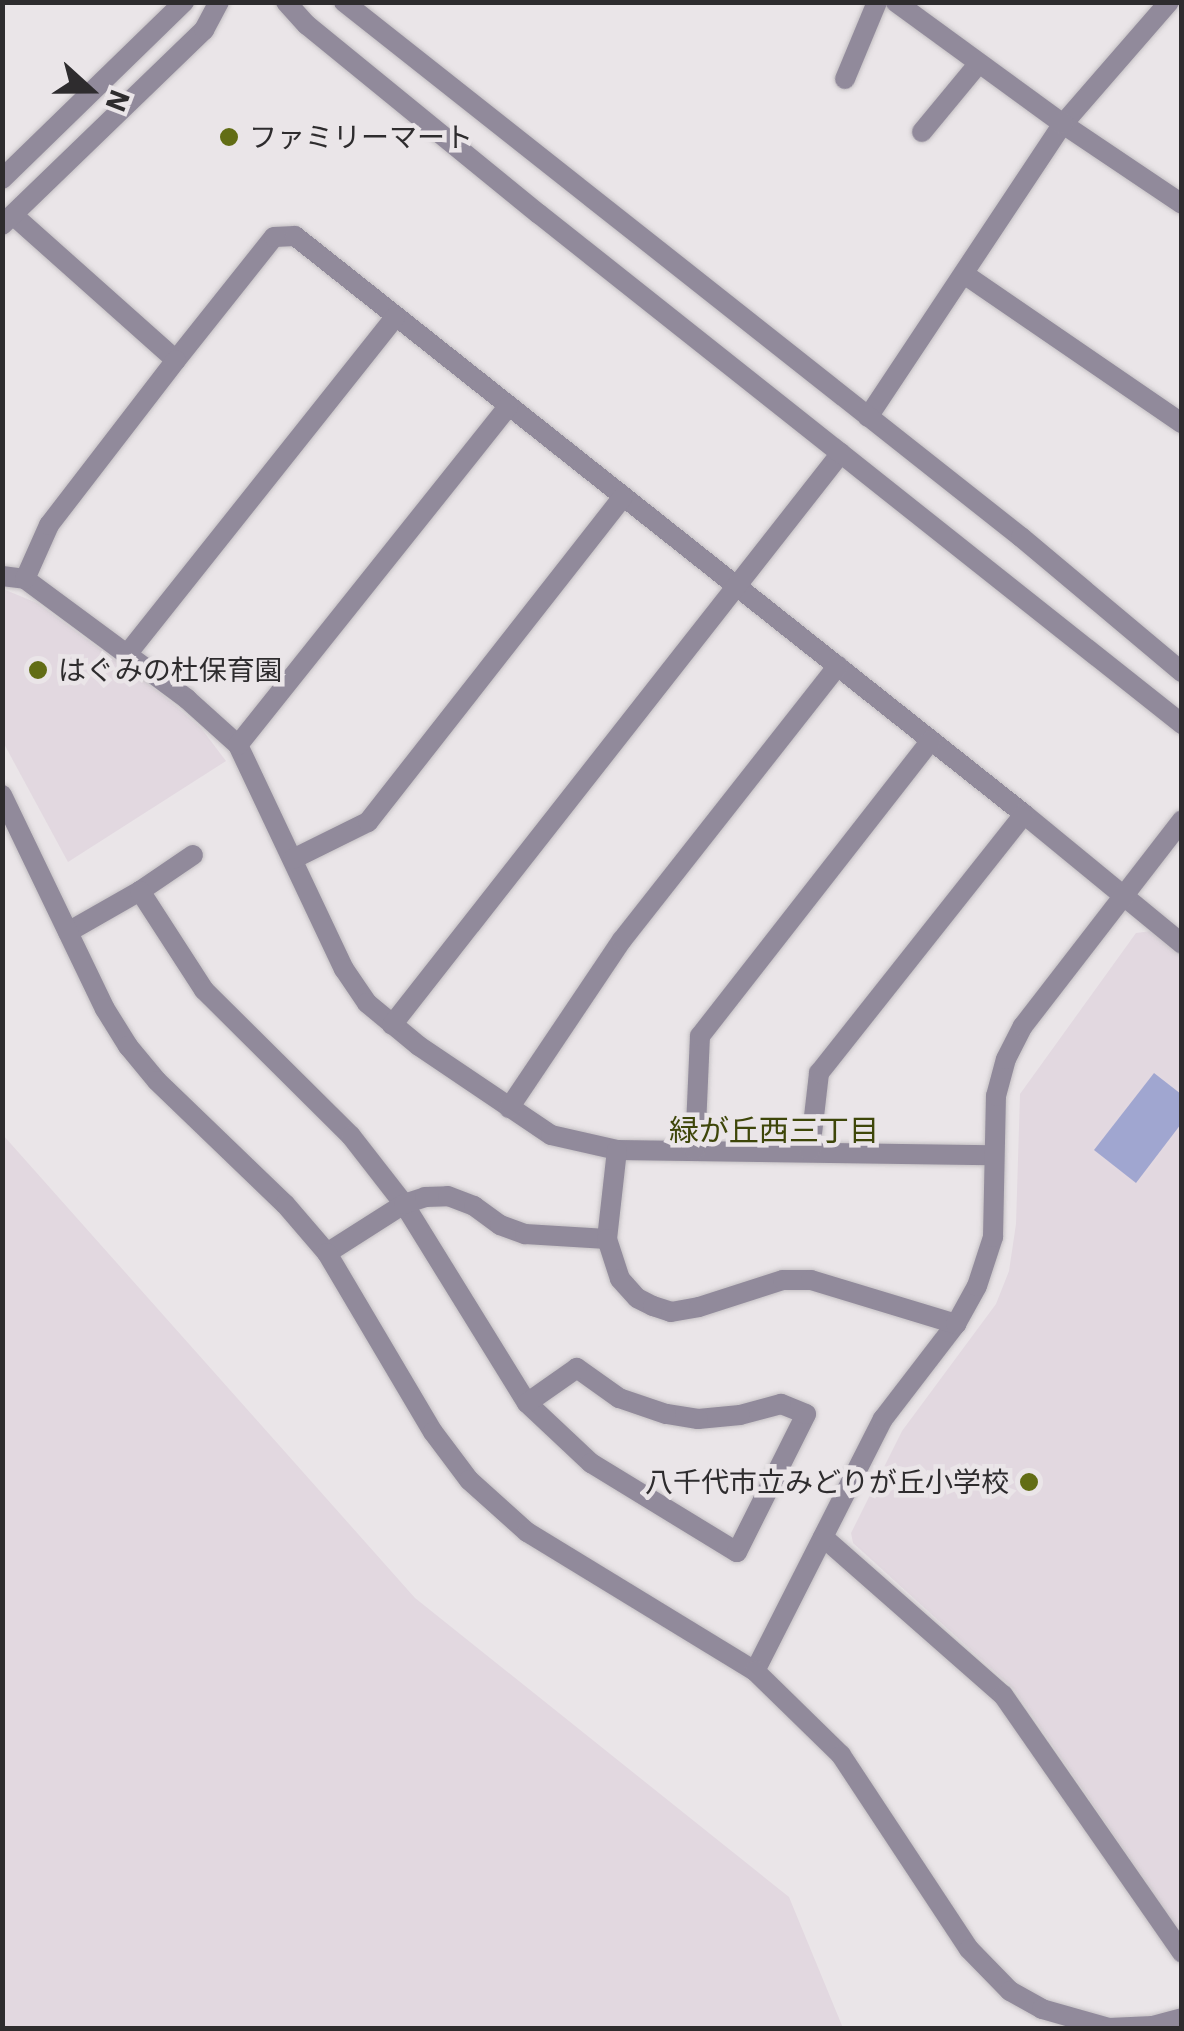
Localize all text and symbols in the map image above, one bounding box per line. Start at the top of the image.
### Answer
north arrow [40,40,140,140]
text: N [98,85,139,117]
place label: ファミリーマート [249,120,473,154]
marker: ファミリーマート [218,126,240,148]
place label: はぐみの杜保育園 [58,653,282,687]
marker: はぐみの杜保育園 [27,659,49,681]
district label: 緑が丘西三丁目 [669,1112,879,1148]
place label: 八千代市立みどりが丘小学校 [645,1465,1009,1499]
marker: 八千代市立みどりが丘小学校 [1018,1471,1040,1493]

